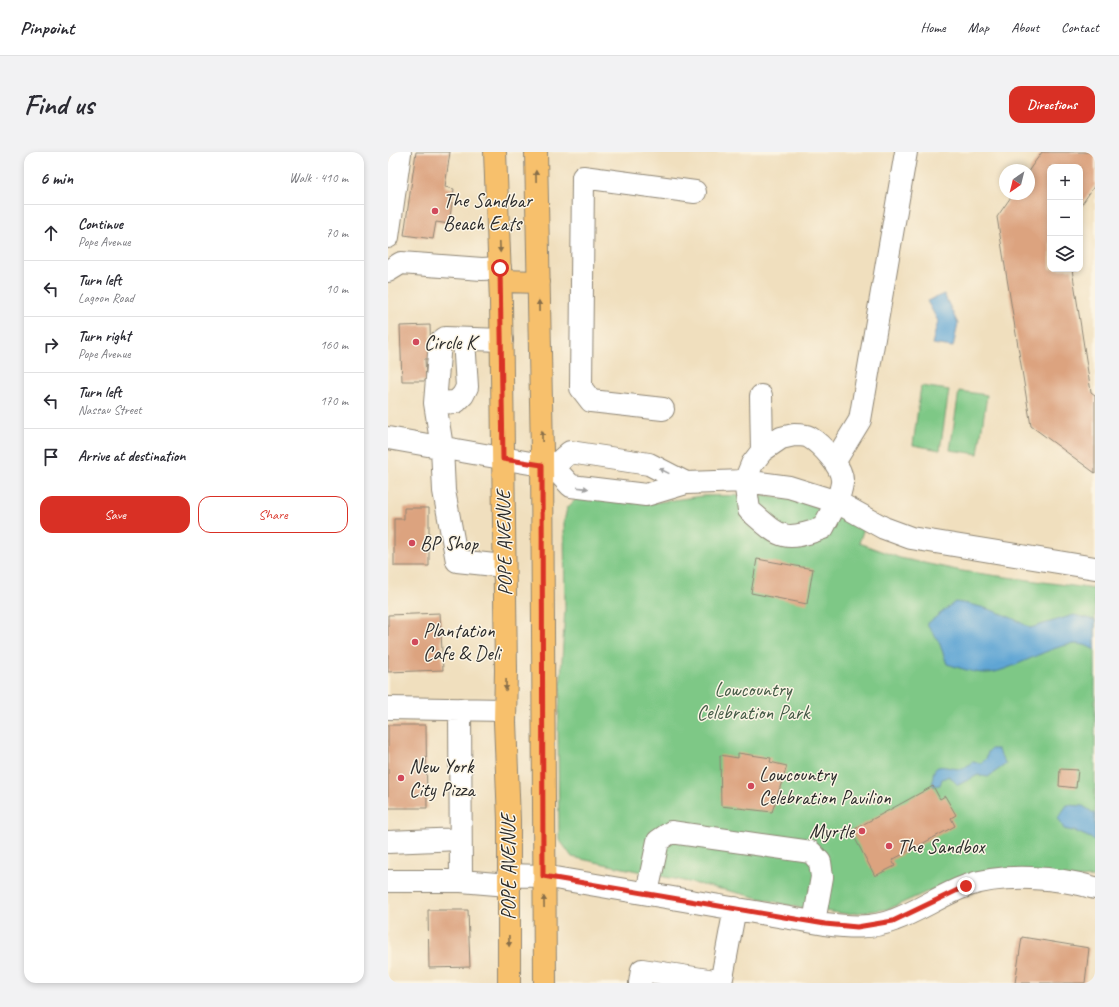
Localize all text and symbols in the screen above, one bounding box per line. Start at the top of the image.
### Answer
text: Pinpoint [20,16,74,40]
text: Home [920,19,946,36]
text: Map [968,19,989,36]
text: About [1011,19,1039,36]
text: Contact [1061,19,1099,36]
button: Directions [1009,86,1095,123]
text: Find us [24,87,94,122]
north arrow [999,164,1035,200]
map controls [1047,164,1083,272]
button: + [1047,164,1083,200]
text: 6 min [40,168,73,189]
text: Walk · 410 m [289,170,348,186]
one-way arrow [533,170,540,182]
place label: The Sandbar Beach Eats [443,188,534,236]
button: − [1047,200,1083,236]
marker: The Sandbar Beach Eats [430,206,440,216]
text: Continue [78,215,123,234]
icon: ahead [40,222,62,244]
text: 70 m [326,225,348,241]
text: Pope Avenue [78,234,130,250]
button: layers [1047,236,1083,272]
one-way arrow [497,241,503,254]
route start [491,259,509,277]
text: Turn left [78,271,121,290]
icon: left [40,278,62,300]
text: 10 m [326,281,348,297]
text: Lagoon Road [78,290,134,306]
one-way arrow [536,299,542,312]
text: Turn right [78,327,131,346]
place label: Circle K [424,330,480,355]
icon: right [40,334,62,356]
text: 160 m [320,337,348,353]
marker: Circle K [411,337,421,347]
text: Pope Avenue [78,346,130,362]
text: Turn left [78,383,121,402]
icon: left [40,390,62,412]
text: 170 m [320,393,348,409]
text: Nassau Street [78,402,142,418]
one-way arrow [539,429,545,442]
icon: arrive [40,446,62,468]
text: Arrive at destination [78,447,185,466]
one-way arrow [658,468,670,475]
one-way arrow [577,485,589,491]
street label: POPE AVENUE [491,487,517,596]
button: Save [40,496,190,533]
button: Share [198,496,348,533]
place label: BP Shop [420,531,479,556]
marker: BP Shop [407,538,417,548]
place label: Plantation Cafe & Deli [423,618,502,666]
marker: Plantation Cafe & Deli [410,637,420,647]
park label: Lowcountry Celebration Park [697,677,811,725]
one-way arrow [502,679,509,691]
place label: New York City Pizza [409,754,476,802]
place label: Lowcountry Celebration Pavilion [759,762,892,810]
marker: New York City Pizza [396,773,406,783]
marker: Lowcountry Celebration Pavilion [746,781,756,791]
street label: POPE AVENUE [496,811,521,920]
place label: Myrtle [809,819,855,844]
marker: Myrtle [857,826,867,836]
place label: The Sandbox [897,834,987,859]
marker: The Sandbox [884,841,894,851]
route end [957,877,975,895]
one-way arrow [540,896,547,908]
one-way arrow [506,935,512,948]

